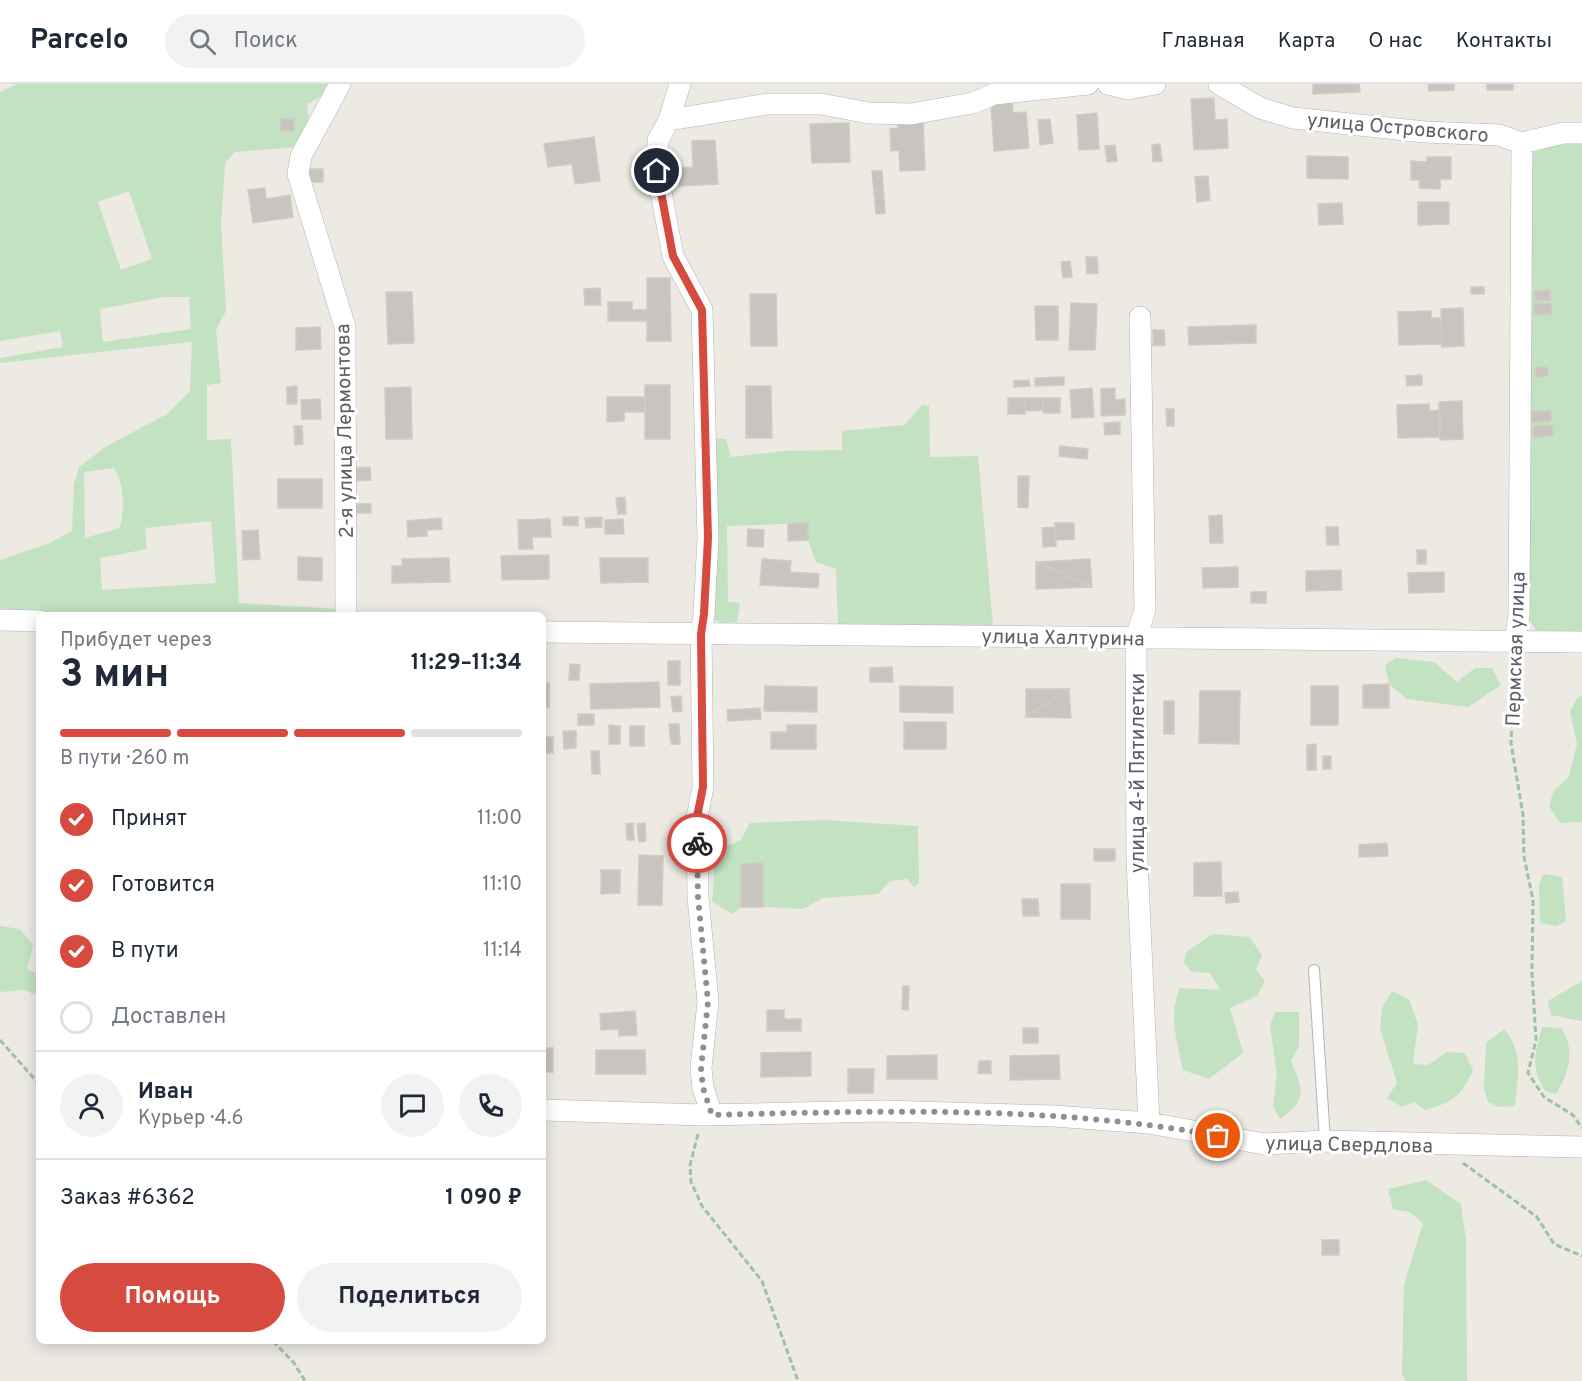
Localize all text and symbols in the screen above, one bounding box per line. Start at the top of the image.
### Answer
search box [165,14,585,68]
text: Parcelo [30,23,129,59]
icon: search [186,25,219,58]
text: Поиск [234,28,298,55]
text: Главная [1161,28,1245,55]
text: Карта [1278,28,1335,55]
text: О нас [1368,28,1423,55]
text: Контакты [1456,28,1552,55]
street label: улица Островского [1306,108,1490,150]
pin [631,145,682,196]
icon: home [640,154,673,187]
street label: 2-я улица Лермонтова [331,323,361,539]
street label: Пермская улица [1501,571,1533,727]
street label: улица Халтурина [981,625,1145,653]
text: Прибудет через [60,628,212,654]
text: 11:29–11:34 [411,650,522,677]
text: 3 мин [60,652,169,701]
street label: улица 4-й Пятилетки [1126,673,1152,873]
text: В пути · 260 m [60,746,190,772]
icon: check [60,803,93,836]
text: Принят [111,806,187,833]
text: 11:00 [477,806,522,832]
courier [667,813,727,873]
icon: bike [681,827,714,860]
icon: check [60,869,93,902]
text: Готовится [111,872,215,899]
text: 11:10 [482,872,522,898]
icon: check [60,935,93,968]
text: В пути [111,938,179,965]
text: 11:14 [483,938,522,964]
text: Доставлен [111,1004,226,1031]
button: person [60,1074,123,1137]
button: chat [381,1074,444,1137]
button: phone [459,1074,522,1137]
text: Иван [138,1079,193,1106]
text: Курьер · 4.6 [138,1106,243,1132]
pin [1192,1110,1243,1161]
icon: bag [1201,1119,1234,1152]
street label: улица Свердлова [1265,1132,1433,1160]
text: Заказ #6362 [60,1185,195,1212]
text: 1 090 ₽ [445,1185,522,1212]
button: Помощь [60,1263,285,1332]
button: Поделиться [297,1263,522,1332]

